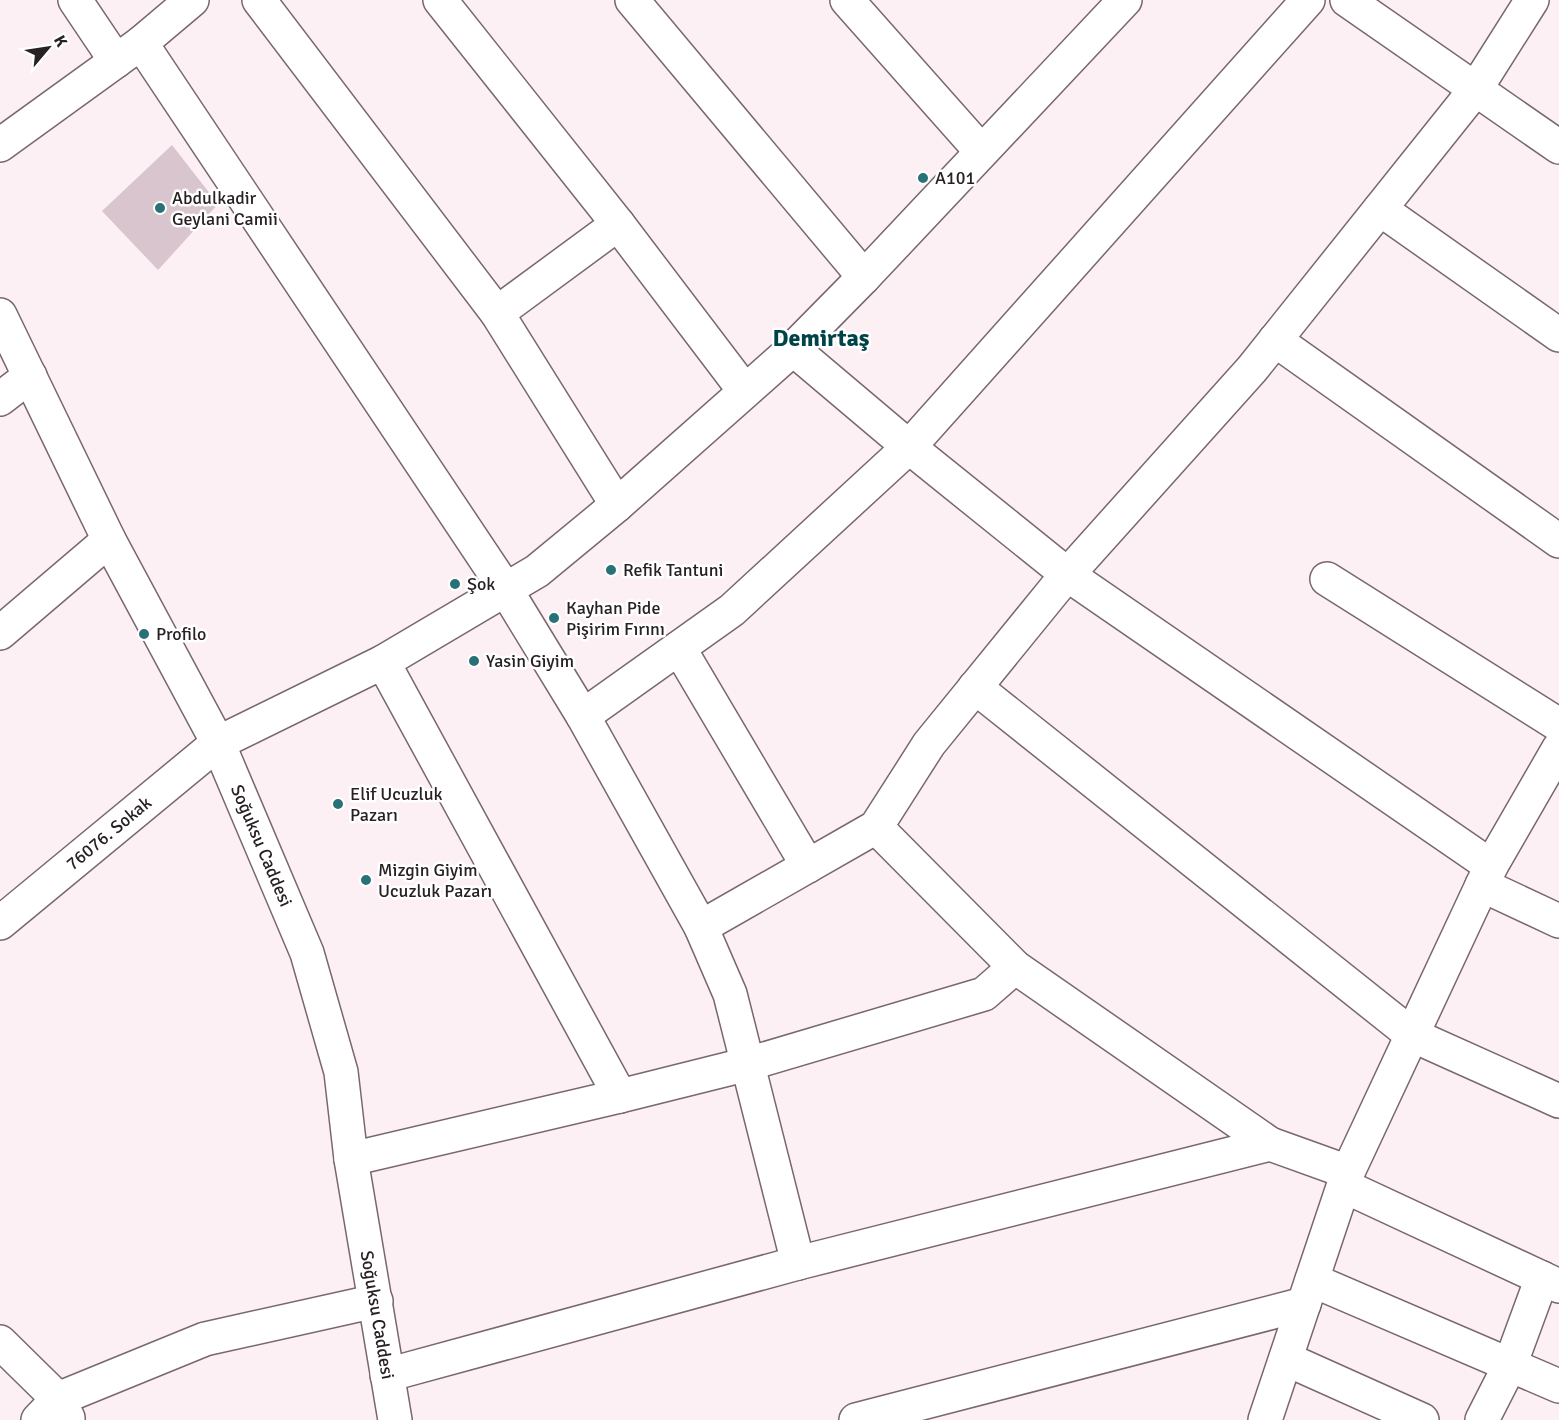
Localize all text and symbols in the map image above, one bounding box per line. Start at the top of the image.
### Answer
north arrow [18,18,78,78]
text: K [49,32,71,50]
place label: A101 [935,167,975,189]
marker: A101 [916,171,930,185]
place label: Abdulkadir Geylani Camii [172,187,278,230]
marker: Abdulkadir Geylani Camii [153,201,167,215]
district label: Demirtaş [773,323,870,353]
place label: Refik Tantuni [623,559,723,581]
marker: Refik Tantuni [604,563,618,577]
place label: Şok [467,573,495,595]
marker: Şok [448,577,462,591]
place label: Kayhan Pide Pişirim Fırını [566,597,665,640]
marker: Kayhan Pide Pişirim Fırını [547,611,561,625]
place label: Profilo [156,623,206,645]
marker: Profilo [137,627,151,641]
place label: Yasin Giyim [486,650,574,672]
marker: Yasin Giyim [467,654,481,668]
street label: Soğuksu Caddesi [226,781,297,910]
place label: Elif Ucuzluk Pazarı [350,783,443,826]
street label: 76076. Sokak [62,792,156,875]
marker: Elif Ucuzluk Pazarı [331,797,345,811]
place label: Mizgin Giyim Ucuzluk Pazarı [378,859,492,902]
marker: Mizgin Giyim Ucuzluk Pazarı [359,873,373,887]
street label: Soğuksu Caddesi [356,1249,399,1381]

